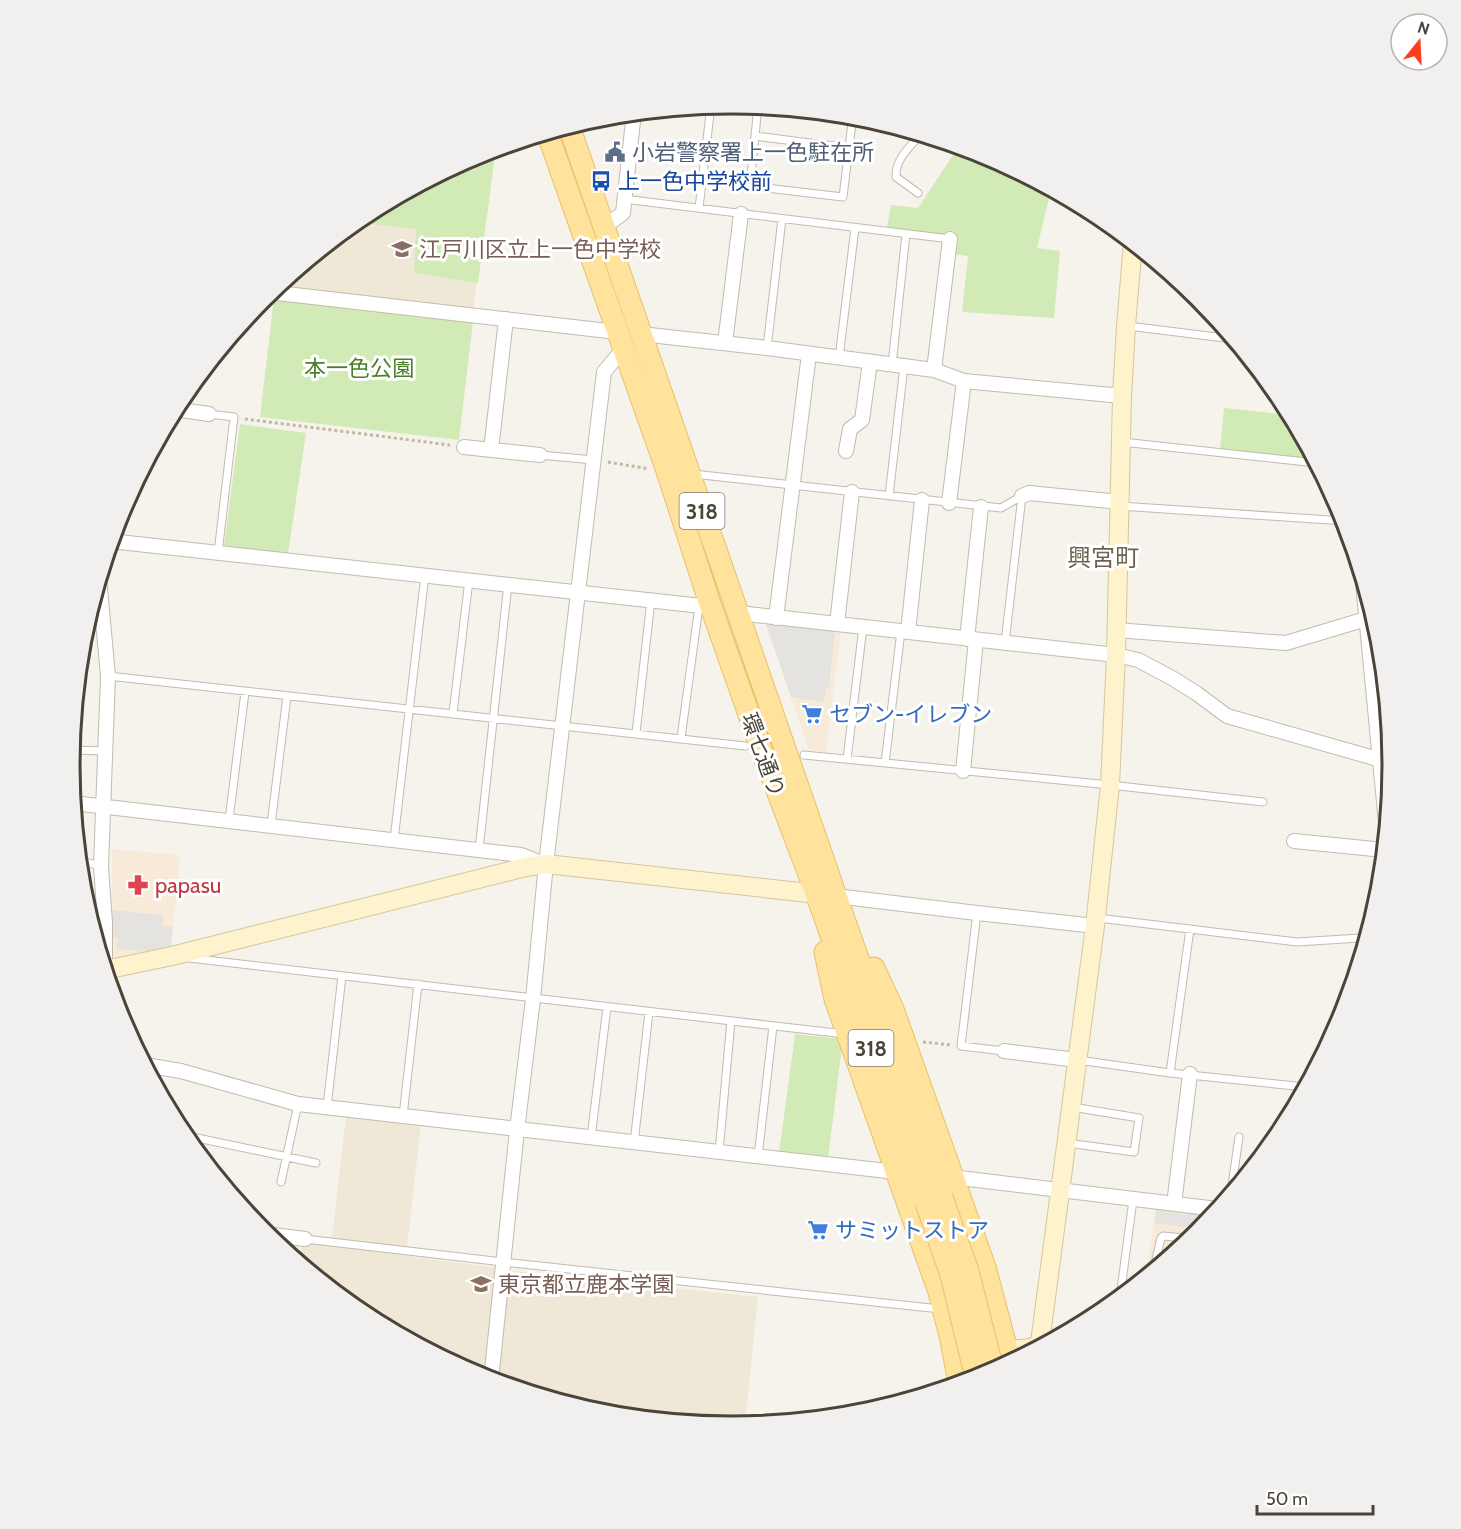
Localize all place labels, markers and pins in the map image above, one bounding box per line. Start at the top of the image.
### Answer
place label: 小岩警察署上一色駐在所 [632,139,874,166]
public building icon: 小岩警察署上一色駐在所 [603,140,627,164]
place label: 上一色中学校前 [618,168,772,195]
bus stop icon: 上一色中学校前 [589,169,613,193]
place label: 江戸川区立上一色中学校 [419,236,661,263]
school or university icon: 江戸川区立上一色中学校 [390,237,414,261]
place label: セブン-イレブン [829,701,992,728]
supermarket icon: セブン-イレブン [800,702,824,726]
place label: papasu [155,872,221,899]
pharmacy icon: papasu [126,873,150,897]
place label: サミットストア [835,1217,989,1244]
supermarket icon: サミットストア [806,1218,830,1242]
place label: 東京都立鹿本学園 [498,1271,674,1298]
school or university icon: 東京都立鹿本学園 [469,1272,493,1296]

